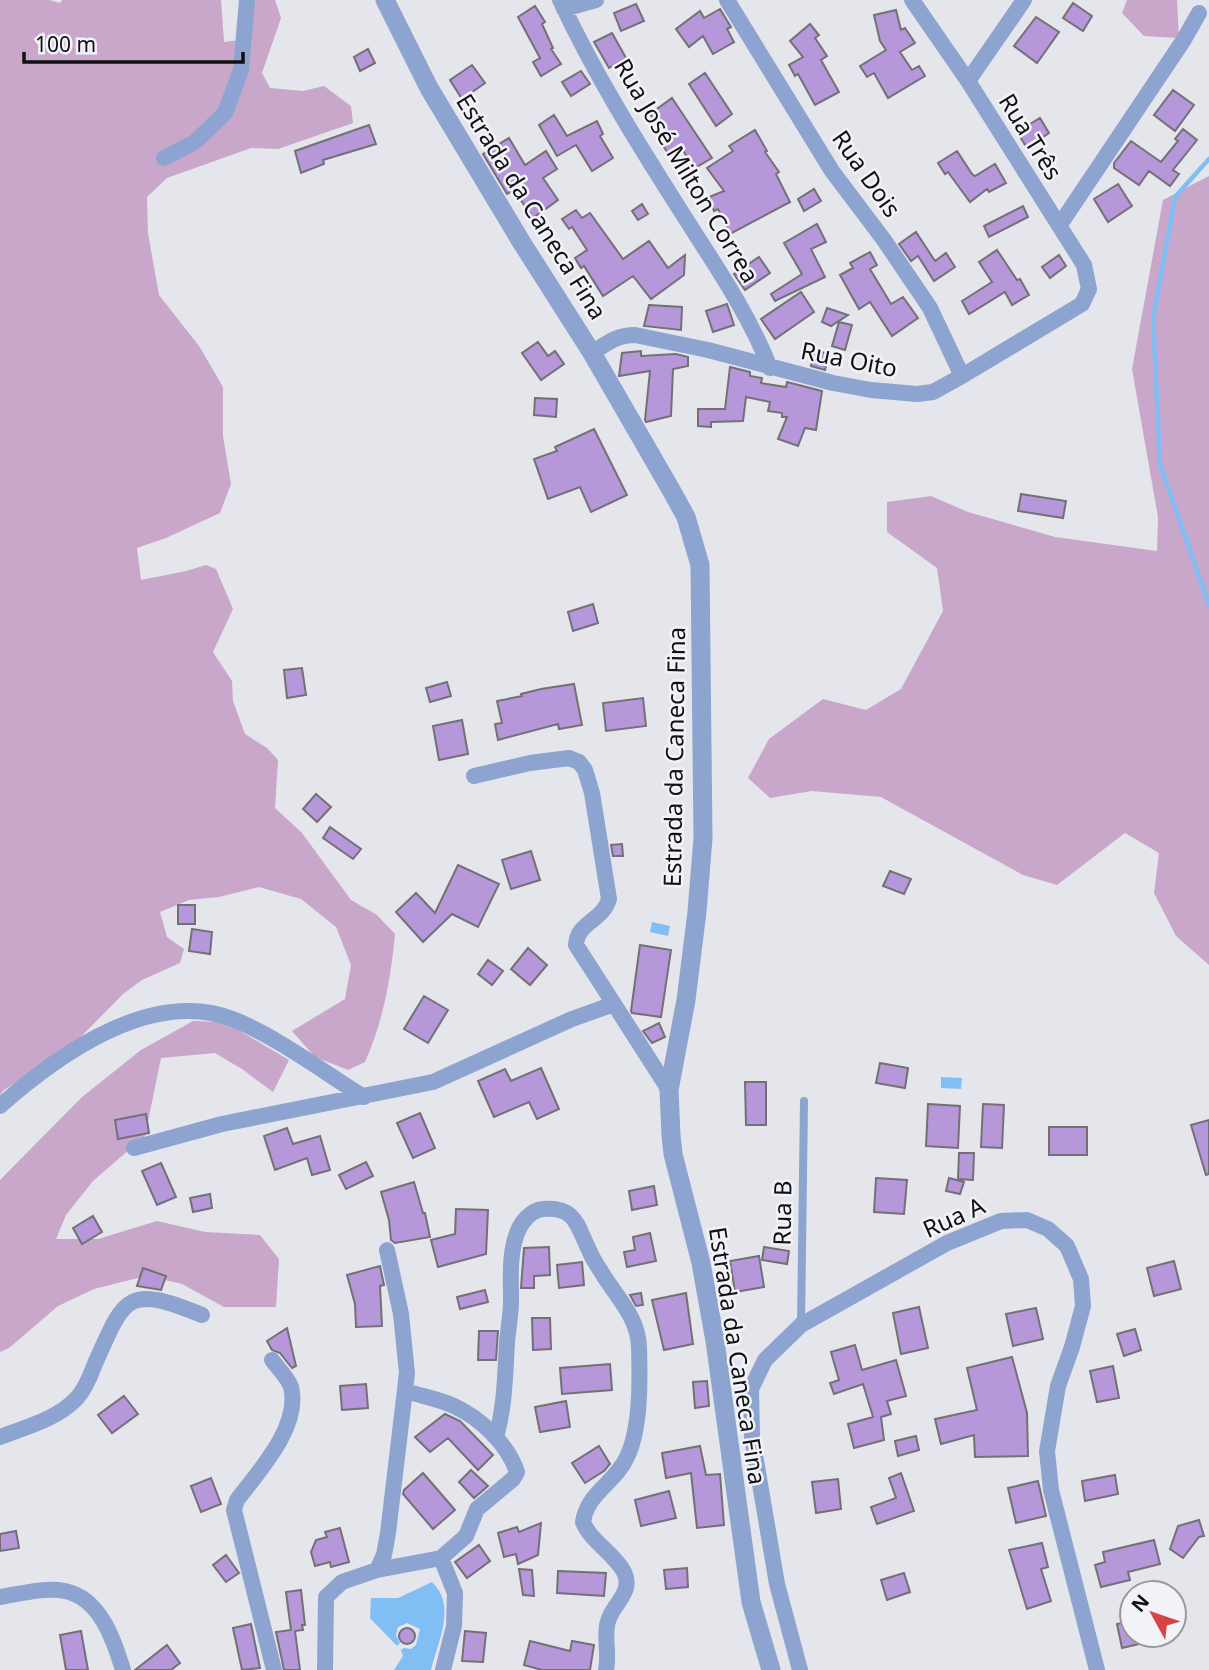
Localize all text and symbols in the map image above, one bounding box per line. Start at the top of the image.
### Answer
scale bar [24,21,243,65]
text: 100 m [35,30,96,58]
street label: Rua José Milton Correa [607,52,767,289]
street label: Estrada da Caneca Fina [449,87,615,325]
street label: Rua Três [992,87,1071,186]
street label: Rua Dois [825,123,909,223]
street label: Rua Oito [798,333,900,384]
street label: Estrada da Caneca Fina [655,626,692,887]
street label: Rua B [764,1180,799,1246]
street label: Rua A [917,1188,990,1245]
street label: Estrada da Caneca Fina [702,1225,775,1487]
north arrow [1118,1579,1188,1649]
text: N [1125,1589,1155,1617]

